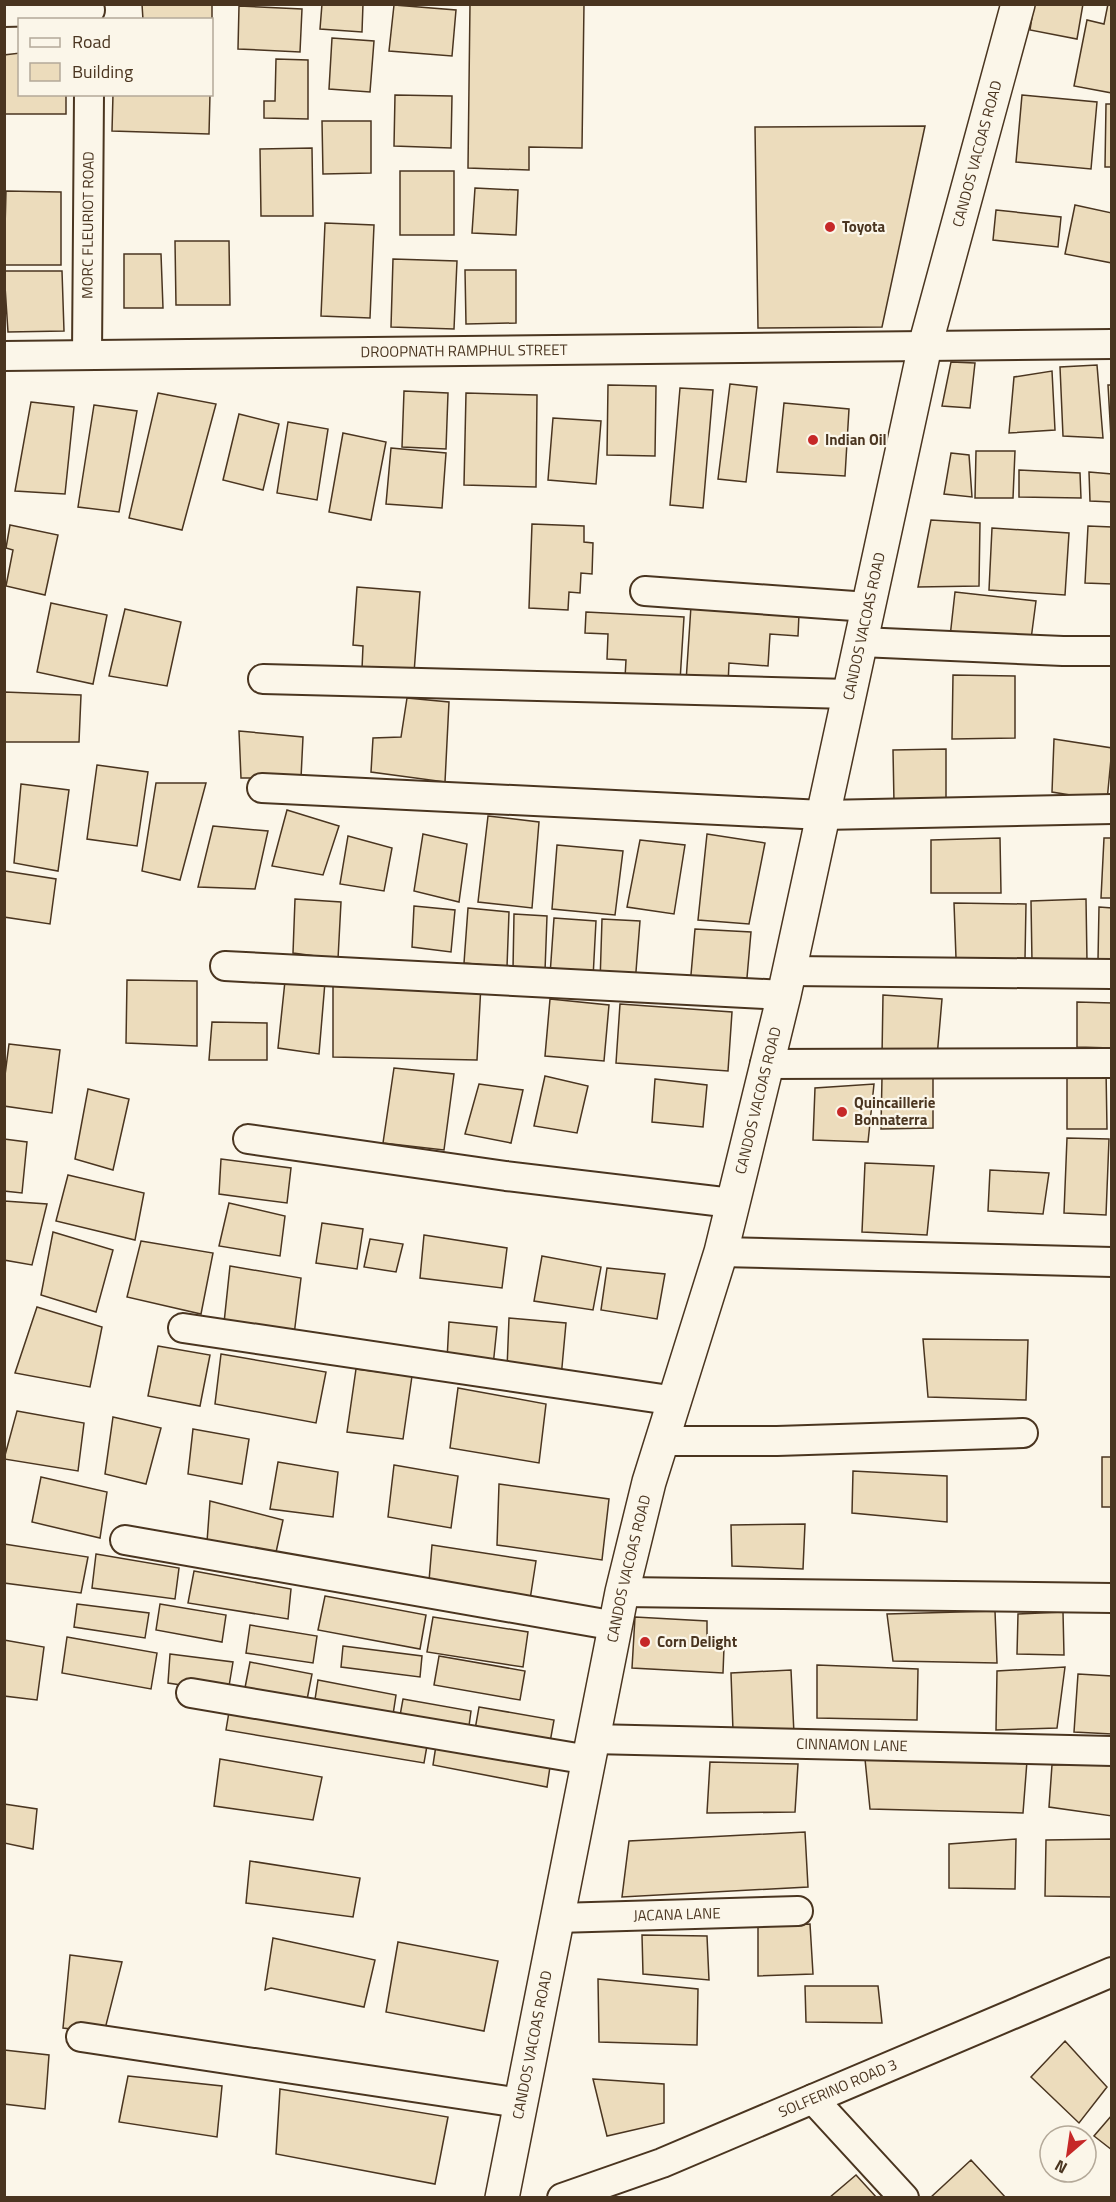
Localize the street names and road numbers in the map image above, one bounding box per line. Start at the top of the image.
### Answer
street label: CANDOS VACOAS ROAD [946,78,1008,230]
street label: MORC FLEURIOT ROAD [75,151,100,299]
street label: DROOPNATH RAMPHUL STREET [360,338,568,363]
street label: CANDOS VACOAS ROAD [836,550,891,702]
street label: CANDOS VACOAS ROAD [728,1024,787,1176]
street label: CANDOS VACOAS ROAD [600,1492,656,1644]
street label: CINNAMON LANE [796,1732,908,1757]
street label: JACANA LANE [633,1901,721,1927]
street label: CANDOS VACOAS ROAD [506,1969,558,2121]
street label: SOLFERINO ROAD 3 [775,2052,901,2123]

